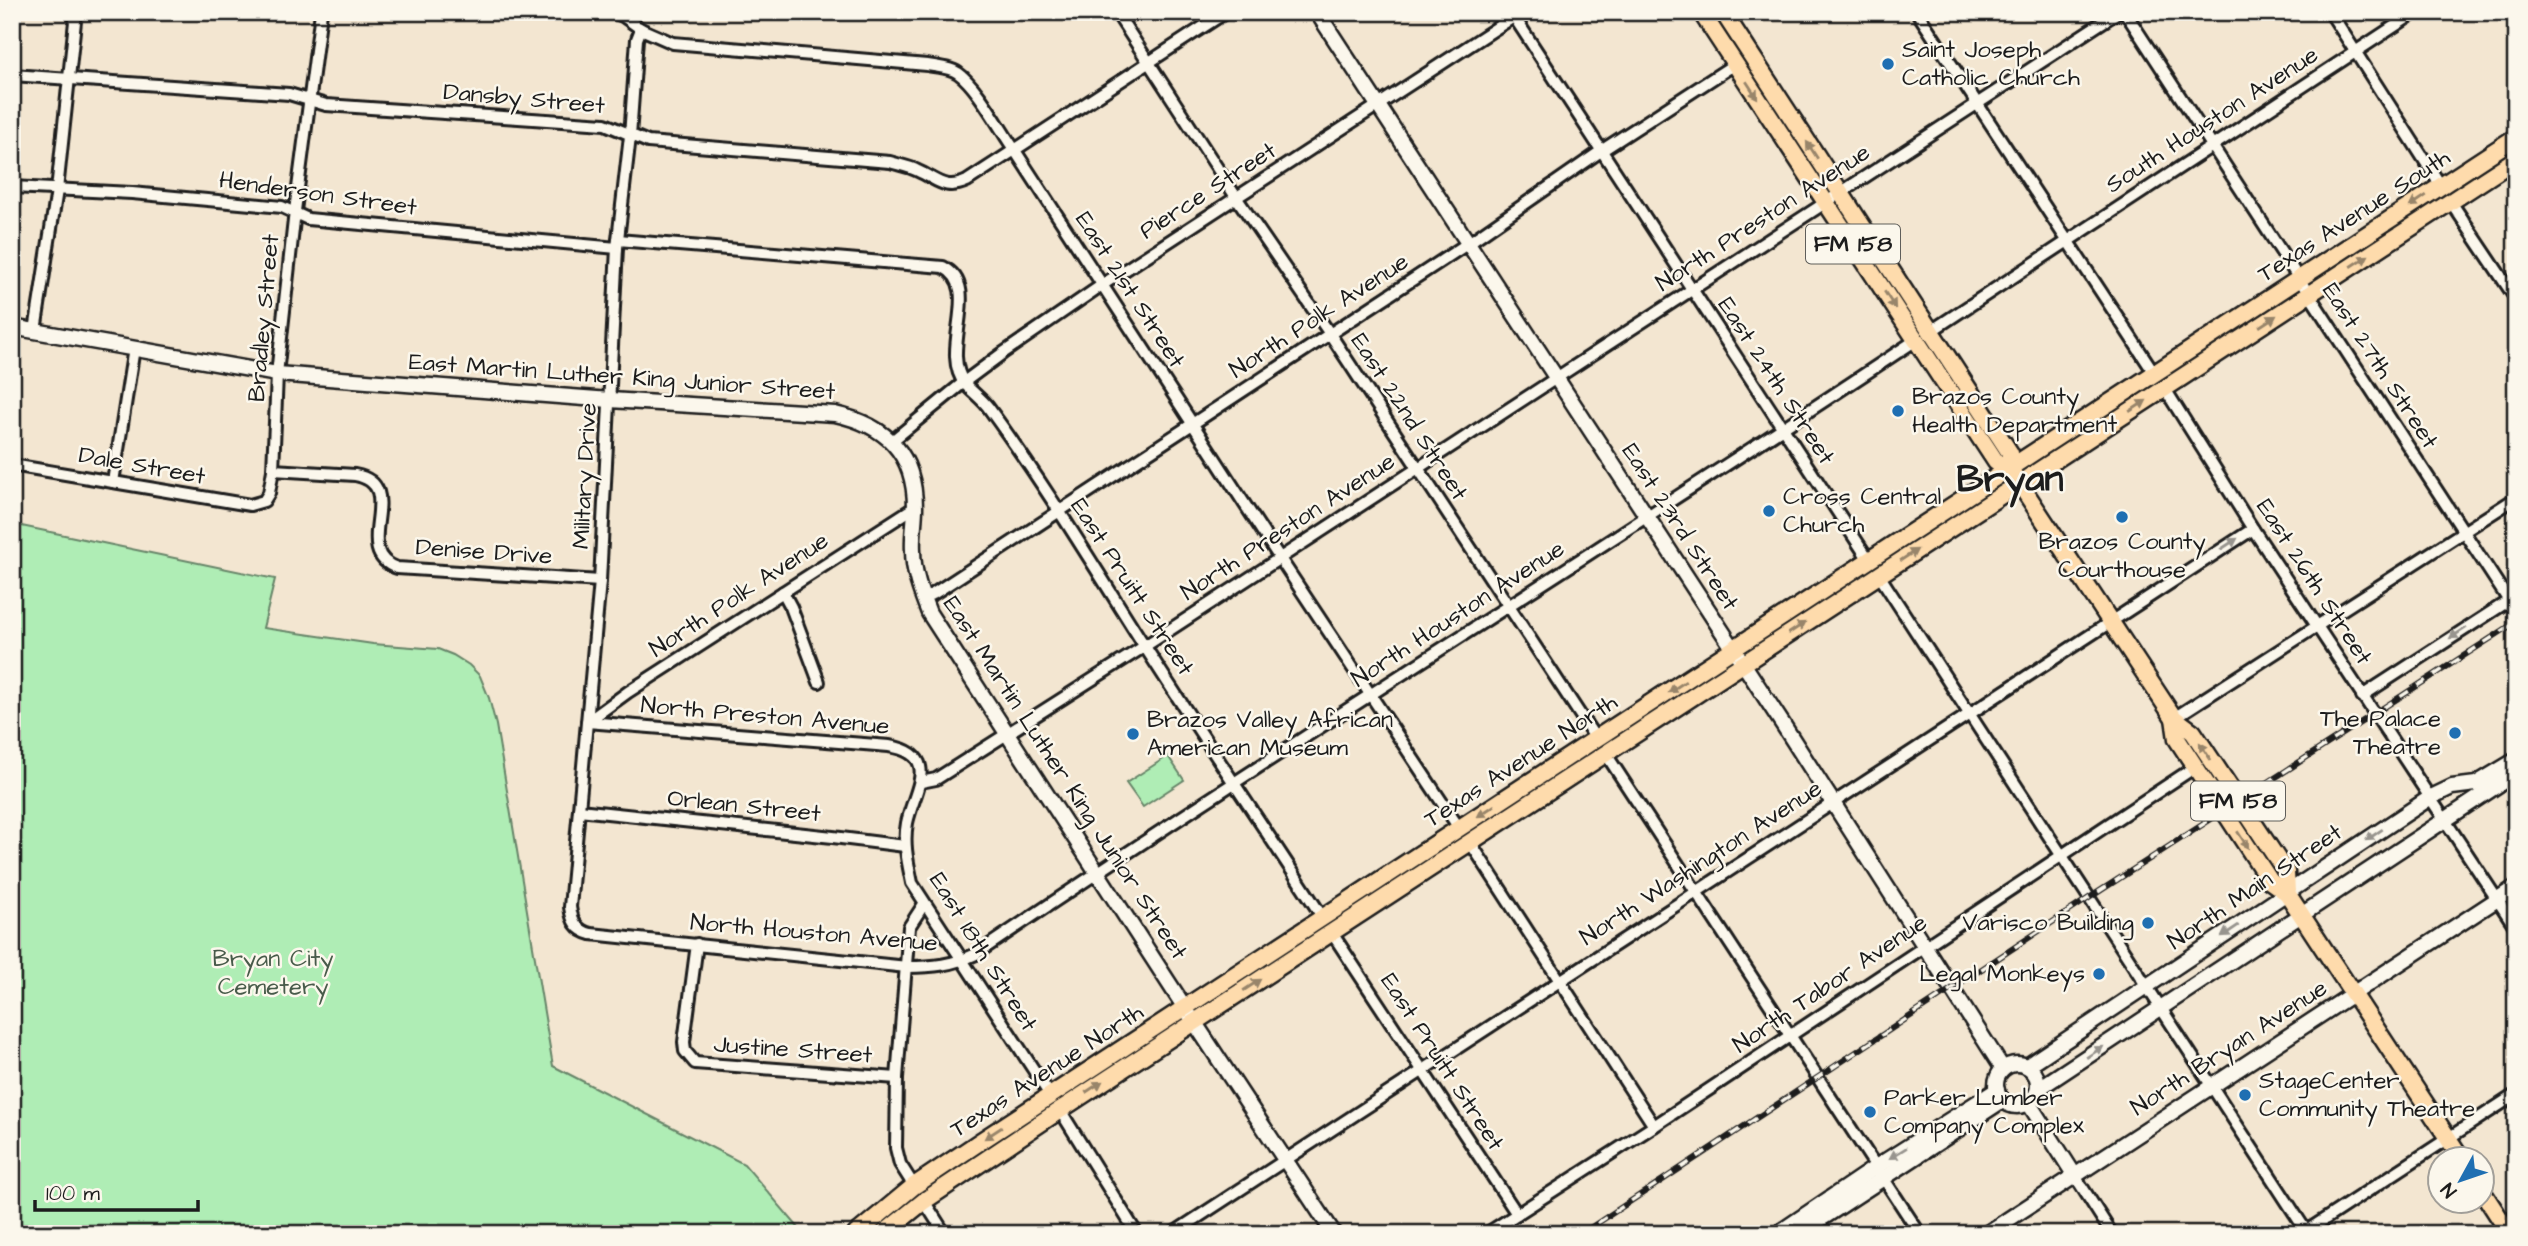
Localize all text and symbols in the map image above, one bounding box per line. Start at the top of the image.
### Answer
place label: Saint Joseph Catholic Church [1902,33,2080,95]
street label: South Houston Avenue [2099,38,2325,202]
marker: Saint Joseph Catholic Church [1880,56,1896,72]
street label: Dansby Street [442,75,607,124]
one-way arrow [1745,81,1759,99]
street label: Pierce Street [1133,134,1283,248]
street label: North Preston Avenue [1649,136,1877,300]
one-way arrow [1805,141,1819,159]
street label: Texas Avenue South [2251,141,2457,291]
street label: Henderson Street [217,163,419,225]
one-way arrow [2409,194,2427,208]
street label: East 21st Street [1067,205,1193,375]
road number: FM 158 [1806,224,1900,264]
street label: Bradley Street [240,232,289,403]
street label: North Polk Avenue [1223,245,1415,387]
one-way arrow [2351,254,2369,268]
street label: East 27th Street [2314,276,2447,456]
street label: East 24th Street [1709,291,1843,471]
one-way arrow [1883,291,1896,310]
one-way arrow [2258,315,2277,328]
street label: East 22nd Street [1342,327,1476,508]
street label: East Martin Luther King Junior Street [408,345,837,410]
place label: Brazos County Health Department [1912,380,2117,442]
one-way arrow [2129,400,2148,413]
street label: Military Drive [564,402,607,550]
marker: Brazos County Health Department [1890,403,1906,419]
street label: East 23rd Street [1613,437,1747,617]
street label: Dale Street [76,438,208,494]
street label: North Preston Avenue [1174,445,1402,609]
district label: Bryan [1956,454,2064,508]
place label: Cross Central Church [1783,480,1941,542]
street label: East Pruitt Street [1062,492,1202,683]
street label: East 26th Street [2248,492,2381,672]
marker: Cross Central Church [1761,503,1777,519]
marker: Brazos County Courthouse [2114,509,2130,525]
street label: North Polk Avenue [643,524,835,666]
place label: Brazos County Courthouse [2038,525,2206,587]
street label: Denise Drive [415,530,553,574]
street label: North Houston Avenue [1345,532,1571,696]
one-way arrow [2220,538,2239,551]
one-way arrow [1900,548,1918,562]
street label: East Martin Luther King Junior Street [934,590,1196,967]
one-way arrow [1788,622,1807,635]
one-way arrow [2449,627,2468,640]
one-way arrow [1667,680,1686,693]
street label: Texas Avenue North [1418,686,1624,836]
street label: North Preston Avenue [639,688,891,744]
place label: The Palace Theatre [2320,702,2441,764]
place label: Brazos Valley African American Museum [1147,703,1393,765]
marker: The Palace Theatre [2447,725,2463,741]
marker: Brazos Valley African American Museum [1125,726,1141,742]
one-way arrow [2199,741,2212,761]
street label: North Washington Avenue [1573,772,1829,955]
street label: Orlean Street [666,781,823,831]
road number: FM 158 [2191,782,2285,820]
one-way arrow [1476,804,1496,817]
street label: North Main Street [2161,816,2349,958]
one-way arrow [2364,828,2384,841]
one-way arrow [2236,831,2250,849]
street label: East 18th Street [920,866,1046,1038]
street label: North Houston Avenue [689,905,939,961]
street label: North Tabor Avenue [1726,906,1934,1062]
place label: Varisco Building [1963,906,2134,941]
marker: Varisco Building [2140,915,2156,931]
one-way arrow [2221,924,2240,937]
park label: Bryan City Cemetery [213,942,333,1005]
place label: Legal Monkeys [1919,957,2085,992]
marker: Legal Monkeys [2091,966,2107,982]
street label: East Pruitt Street [1372,967,1512,1158]
street label: North Bryan Avenue [2124,972,2335,1125]
one-way arrow [1242,979,1261,992]
street label: Texas Avenue North [944,996,1150,1146]
street label: Justine Street [713,1027,874,1073]
one-way arrow [2085,1046,2104,1059]
place label: StageCenter Community Theatre [2259,1064,2475,1127]
one-way arrow [1085,1081,1104,1094]
place label: Parker Lumber Company Complex [1884,1081,2085,1144]
marker: StageCenter Community Theatre [2237,1087,2253,1103]
marker: Parker Lumber Company Complex [1862,1104,1878,1120]
one-way arrow [984,1126,1002,1140]
north arrow [2426,1144,2496,1214]
one-way arrow [1888,1147,1907,1160]
scale bar [35,1169,198,1213]
text: N [2435,1177,2463,1203]
text: 100 m [46,1179,101,1208]

